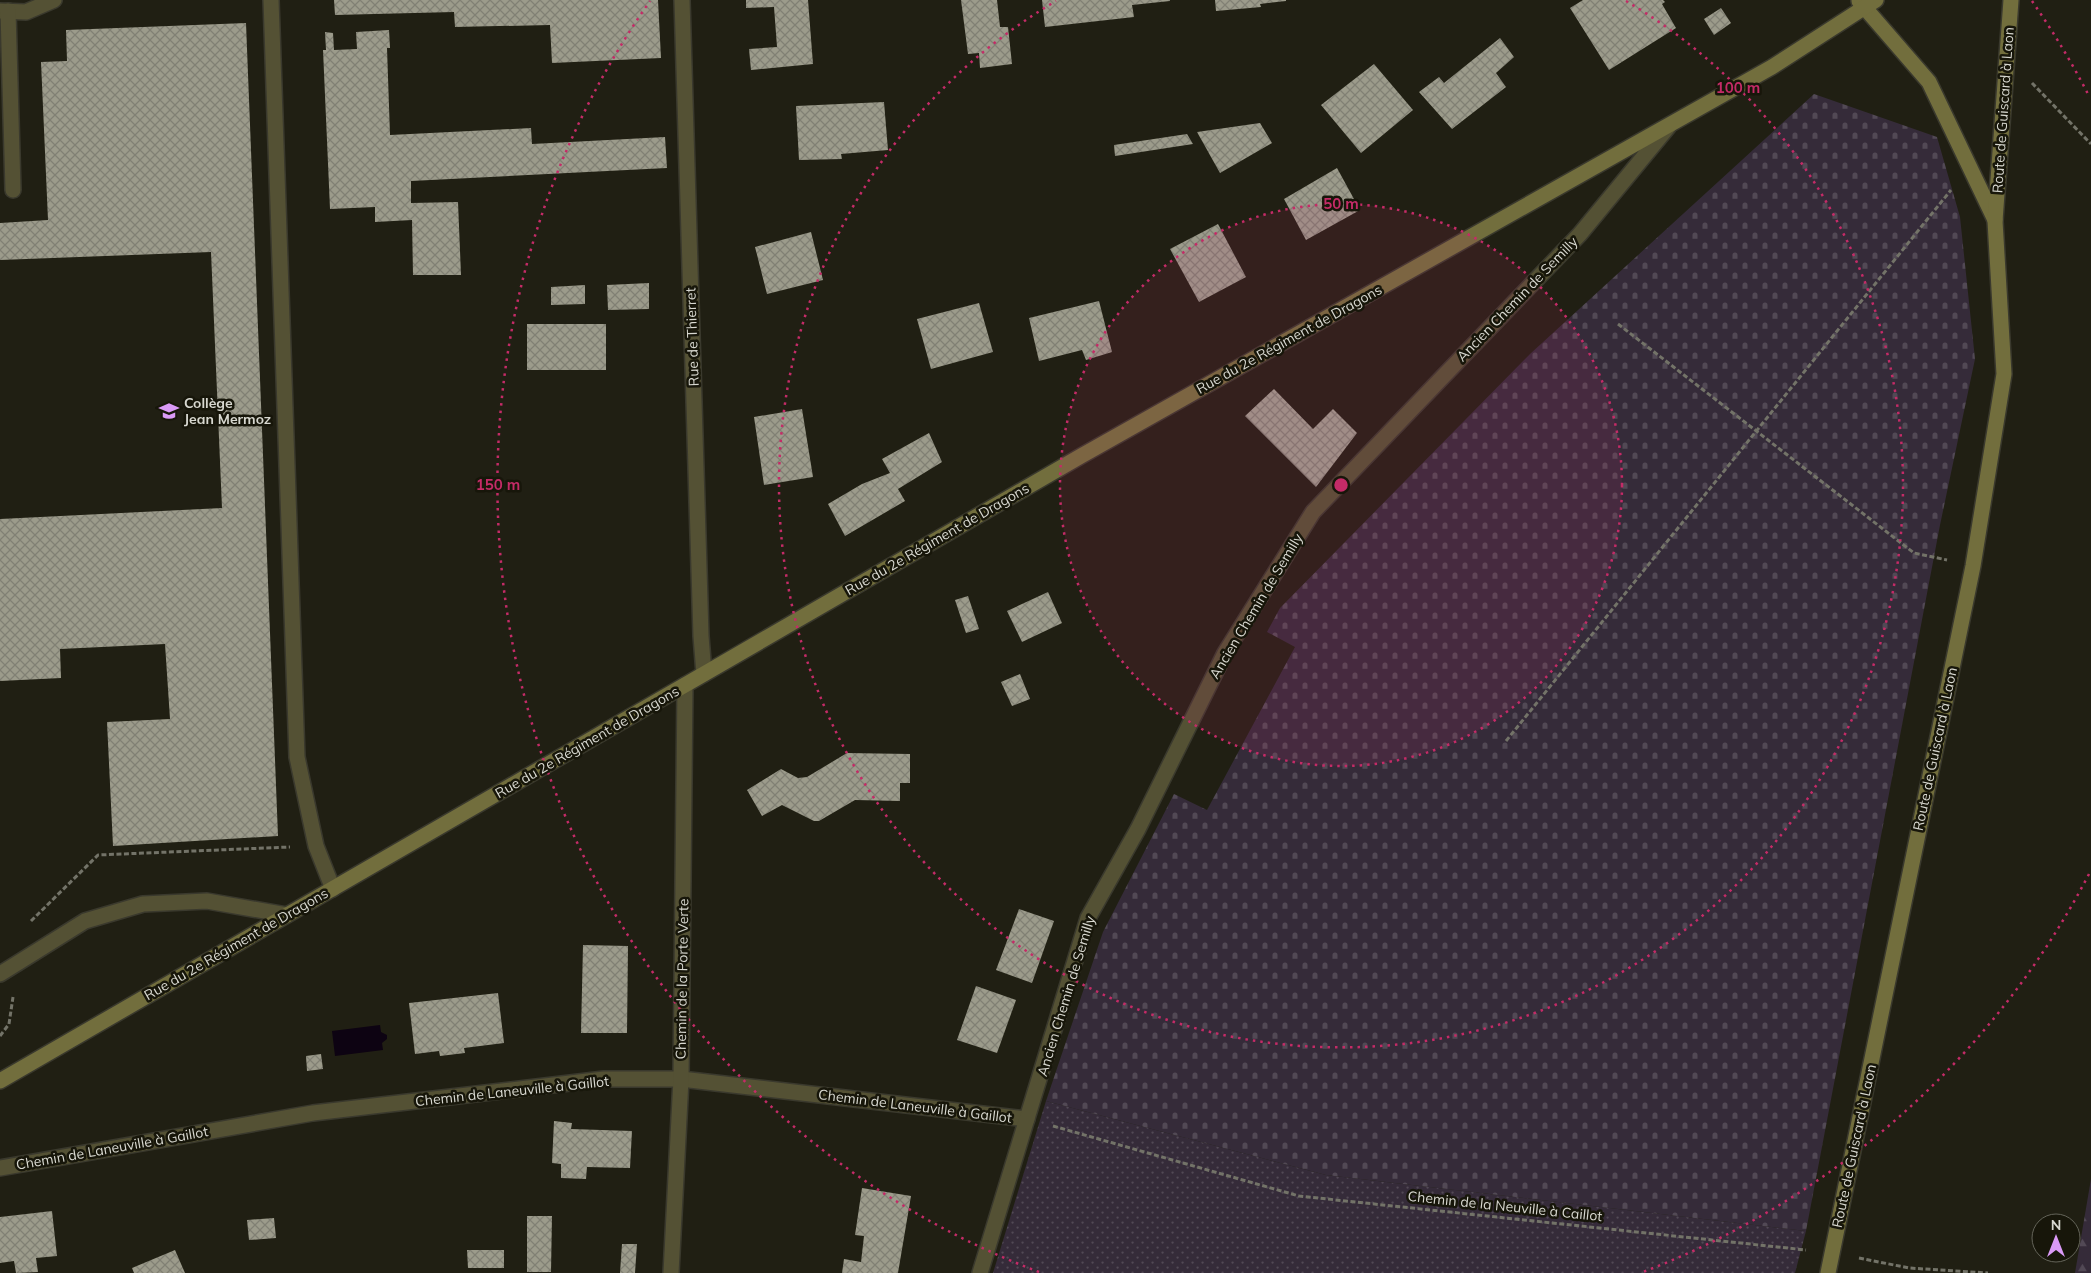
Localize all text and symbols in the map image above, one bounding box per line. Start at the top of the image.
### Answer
street label: Route de Guiscard à Laon [1988,26,2018,194]
text: 100 m [1716,78,1760,97]
text: 50 m [1323,194,1359,213]
street label: Ancien Chemin de Semilly [1453,232,1582,365]
street label: Rue du 2e Régiment de Dragons [1193,280,1385,398]
street label: Rue de Thierret [681,287,703,387]
place label: Collège Jean Mermoz [184,394,271,428]
school or university icon: Collège Jean Mermoz [158,400,180,422]
text: 150 m [476,475,520,494]
centre of rings [1332,476,1350,494]
street label: Rue du 2e Régiment de Dragons [842,479,1032,599]
street label: Ancien Chemin de Semilly [1205,529,1307,682]
street label: Route de Guiscard à Laon [1909,666,1961,832]
street label: Rue du 2e Régiment de Dragons [492,682,682,802]
street label: Rue du 2e Régiment de Dragons [141,884,331,1004]
street label: Chemin de la Porte Verte [672,898,692,1060]
street label: Ancien Chemin de Semilly [1033,913,1099,1078]
street label: Route de Guiscard à Laon [1828,1063,1880,1229]
street label: Chemin de Laneuville à Gaillot [414,1072,610,1110]
street label: Chemin de Laneuville à Gaillot [817,1085,1013,1127]
street label: Chemin de Laneuville à Gaillot [15,1122,210,1174]
street label: Chemin de la Neuville à Caillot [1407,1187,1603,1225]
north arrow [2031,1213,2081,1263]
text: N [2051,1216,2061,1234]

